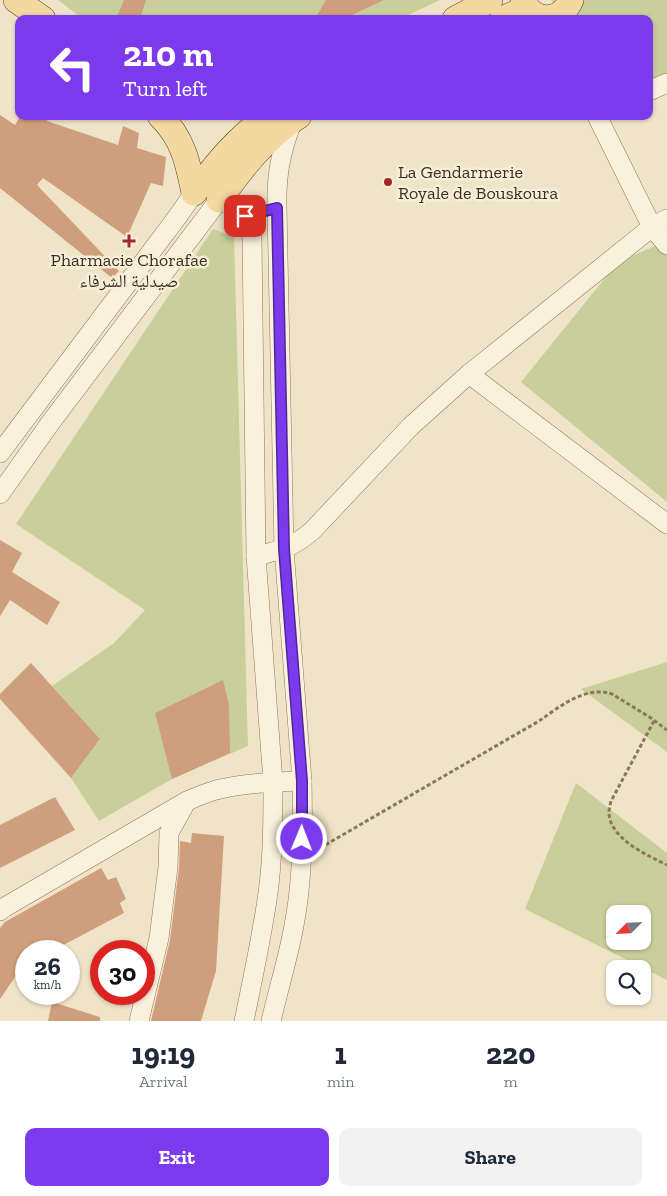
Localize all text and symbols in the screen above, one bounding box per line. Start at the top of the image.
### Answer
text: 210 m [123,33,213,75]
icon: left [40,35,105,100]
text: Turn left [123,75,207,102]
place label: La Gendarmerie Royale de Bouskoura [398,161,559,204]
marker: La Gendarmerie Royale de Bouskoura [382,176,394,188]
pin [224,195,266,237]
icon: arrive [231,202,259,230]
marker: Pharmacie Chorafae صيدلية الشرفاء [123,235,135,247]
place label: Pharmacie Chorafae صيدلية الشرفاء [51,249,207,292]
position arrow [275,812,327,864]
north arrow [606,905,651,950]
map controls [606,905,651,1005]
speed limit sign: 30 [90,940,155,1005]
text: 26 [34,951,61,981]
button: search [606,960,651,1005]
text: km/h [34,978,61,992]
text: 19:19 [132,1036,195,1072]
text: 1 [335,1036,347,1072]
text: 220 [486,1036,535,1072]
text: Arrival [139,1072,188,1091]
text: min [327,1072,354,1091]
text: m [504,1072,518,1091]
button: Exit [25,1128,329,1186]
button: Share [339,1128,642,1186]

